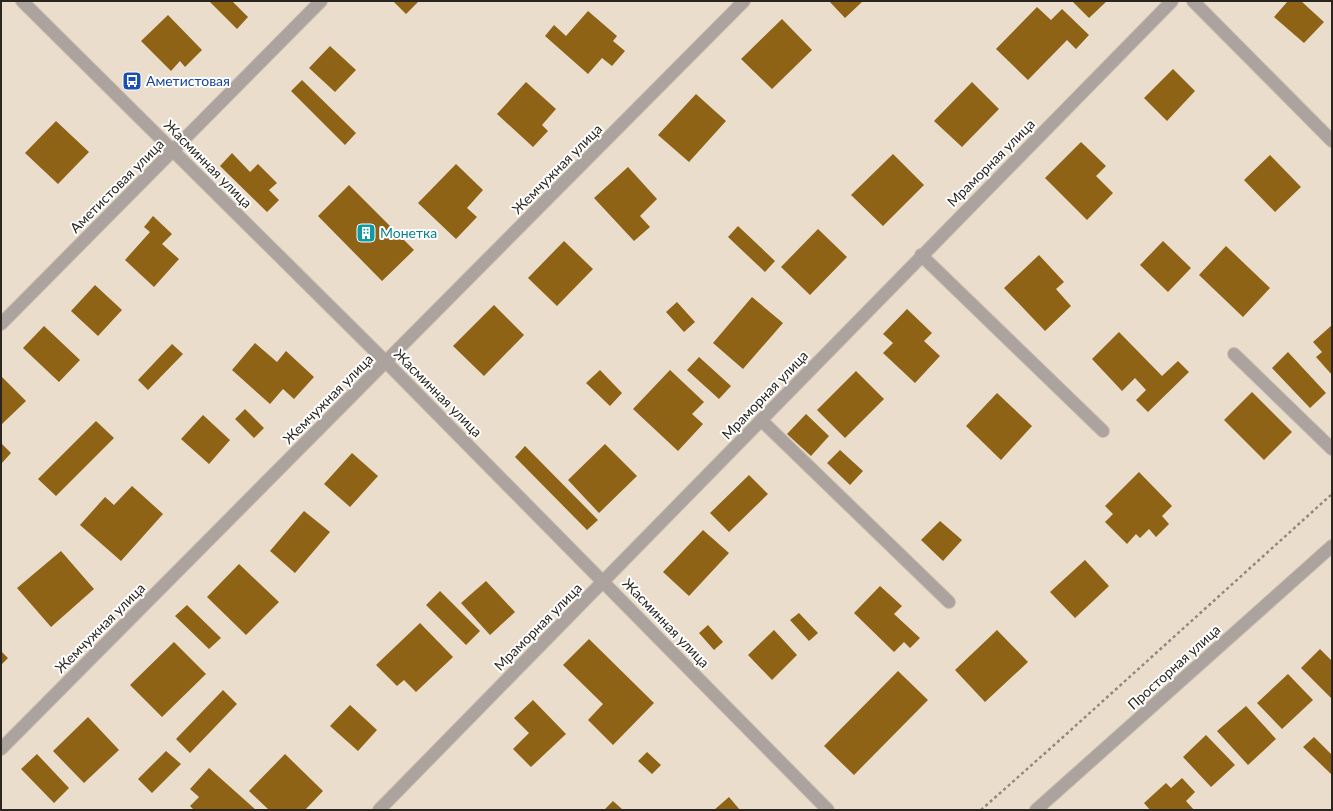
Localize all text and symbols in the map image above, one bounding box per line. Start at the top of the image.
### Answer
bus stop icon: Аметистовая [121,70,143,92]
place label: Аметистовая [146,72,230,89]
street label: Мраморная улица [943,115,1038,210]
street label: Жасминная улица [161,116,256,211]
street label: Жемчужная улица [508,120,605,217]
street label: Аметистовая улица [66,135,167,236]
building icon: Монетка [355,222,377,244]
place label: Монетка [380,224,437,241]
street label: Жасминная улица [391,345,486,440]
street label: Мраморная улица [718,347,811,443]
street label: Жемчужная улица [279,350,376,447]
street label: Жасминная улица [619,575,713,671]
street label: Жемчужная улица [51,579,148,676]
street label: Мраморная улица [490,579,585,674]
street label: Просторная улица [1124,621,1224,713]

